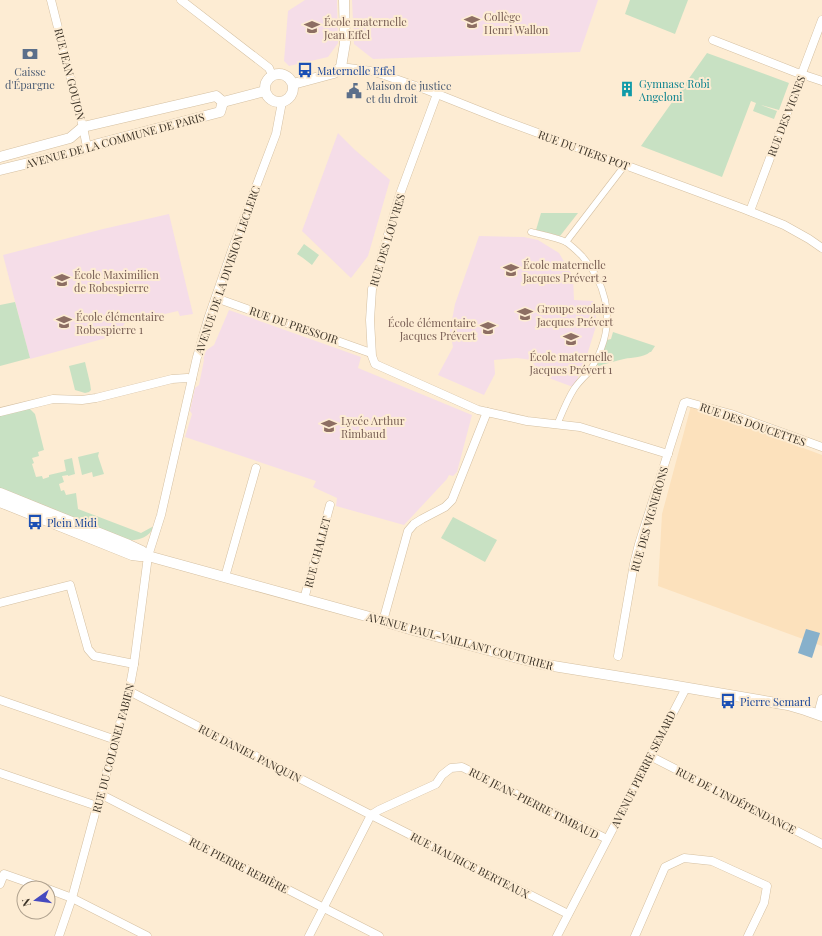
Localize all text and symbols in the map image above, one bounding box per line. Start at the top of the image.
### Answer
place label: Collège Henri Wallon [484,9,549,37]
school or university icon: Collège Henri Wallon [463,13,481,31]
place label: École maternelle Jean Effel [323,14,407,42]
school or university icon: École maternelle Jean Effel [303,18,321,36]
street label: RUE JEAN GOUJON [51,27,89,122]
bank icon: Caisse d'Épargne [21,45,39,63]
bus stop icon: Maternelle Effel [296,61,314,79]
place label: Maternelle Effel [317,63,395,78]
place label: Caisse d'Épargne [5,64,55,92]
street label: RUE DES VIGNES [764,73,808,159]
place label: Gymnase Robi Angeloni [638,76,710,104]
place label: Maison de justice et du droit [366,78,452,106]
building icon: Gymnase Robi Angeloni [618,80,636,98]
public building icon: Maison de justice et du droit [345,82,363,100]
street label: AVENUE DE LA COMMUNE DE PARIS [23,109,206,171]
street label: RUE DU TIERS POT [536,126,632,174]
street label: AVENUE DE LA DIVISION LECLERC [191,184,263,357]
street label: RUE DES LOUVRES [366,192,408,288]
place label: École maternelle Jacques Prévert 2 [522,257,607,285]
school or university icon: École maternelle Jacques Prévert 2 [502,261,520,279]
place label: École Maximilien de Robespierre [74,267,159,295]
school or university icon: École Maximilien de Robespierre [53,271,71,289]
place label: Groupe scolaire Jacques Prévert [536,301,615,329]
street label: RUE DU PRESSOIR [248,303,341,348]
school or university icon: Groupe scolaire Jacques Prévert [516,305,534,323]
place label: École élémentaire Robespierre 1 [76,309,165,337]
school or university icon: École élémentaire Robespierre 1 [55,313,73,331]
place label: École élémentaire Jacques Prévert [388,315,476,343]
school or university icon: École élémentaire Jacques Prévert [479,319,497,337]
school or university icon: École maternelle Jacques Prévert 1 [562,330,580,348]
place label: École maternelle Jacques Prévert 1 [529,349,613,377]
street label: RUE DES DOUCETTES [698,399,808,449]
place label: Lycée Arthur Rimbaud [341,413,405,441]
school or university icon: Lycée Arthur Rimbaud [320,417,338,435]
street label: RUE DES VIGNERONS [627,465,671,573]
bus stop icon: Plein Midi [26,513,44,531]
place label: Plein Midi [47,515,97,530]
street label: RUE CHALLET [300,515,334,589]
street label: AVENUE PAUL-VAILLANT COUTURIER [364,609,556,673]
street label: RUE DU COLONEL FABIEN [88,681,138,814]
bus stop icon: Pierre Semard [719,692,737,710]
place label: Pierre Semard [740,694,812,709]
street label: AVENUE PIERRE SEMARD [607,708,679,831]
street label: RUE DANIEL PANQUIN [196,721,304,786]
street label: RUE DE L'INDÉPENDANCE [673,763,799,837]
street label: RUE JEAN-PIERRE TIMBAUD [467,764,601,842]
street label: RUE MAURICE BERTEAUX [408,829,532,901]
street label: RUE PIERRE REBIÈRE [187,833,291,897]
north arrow [16,880,56,920]
text: N [18,897,34,908]

